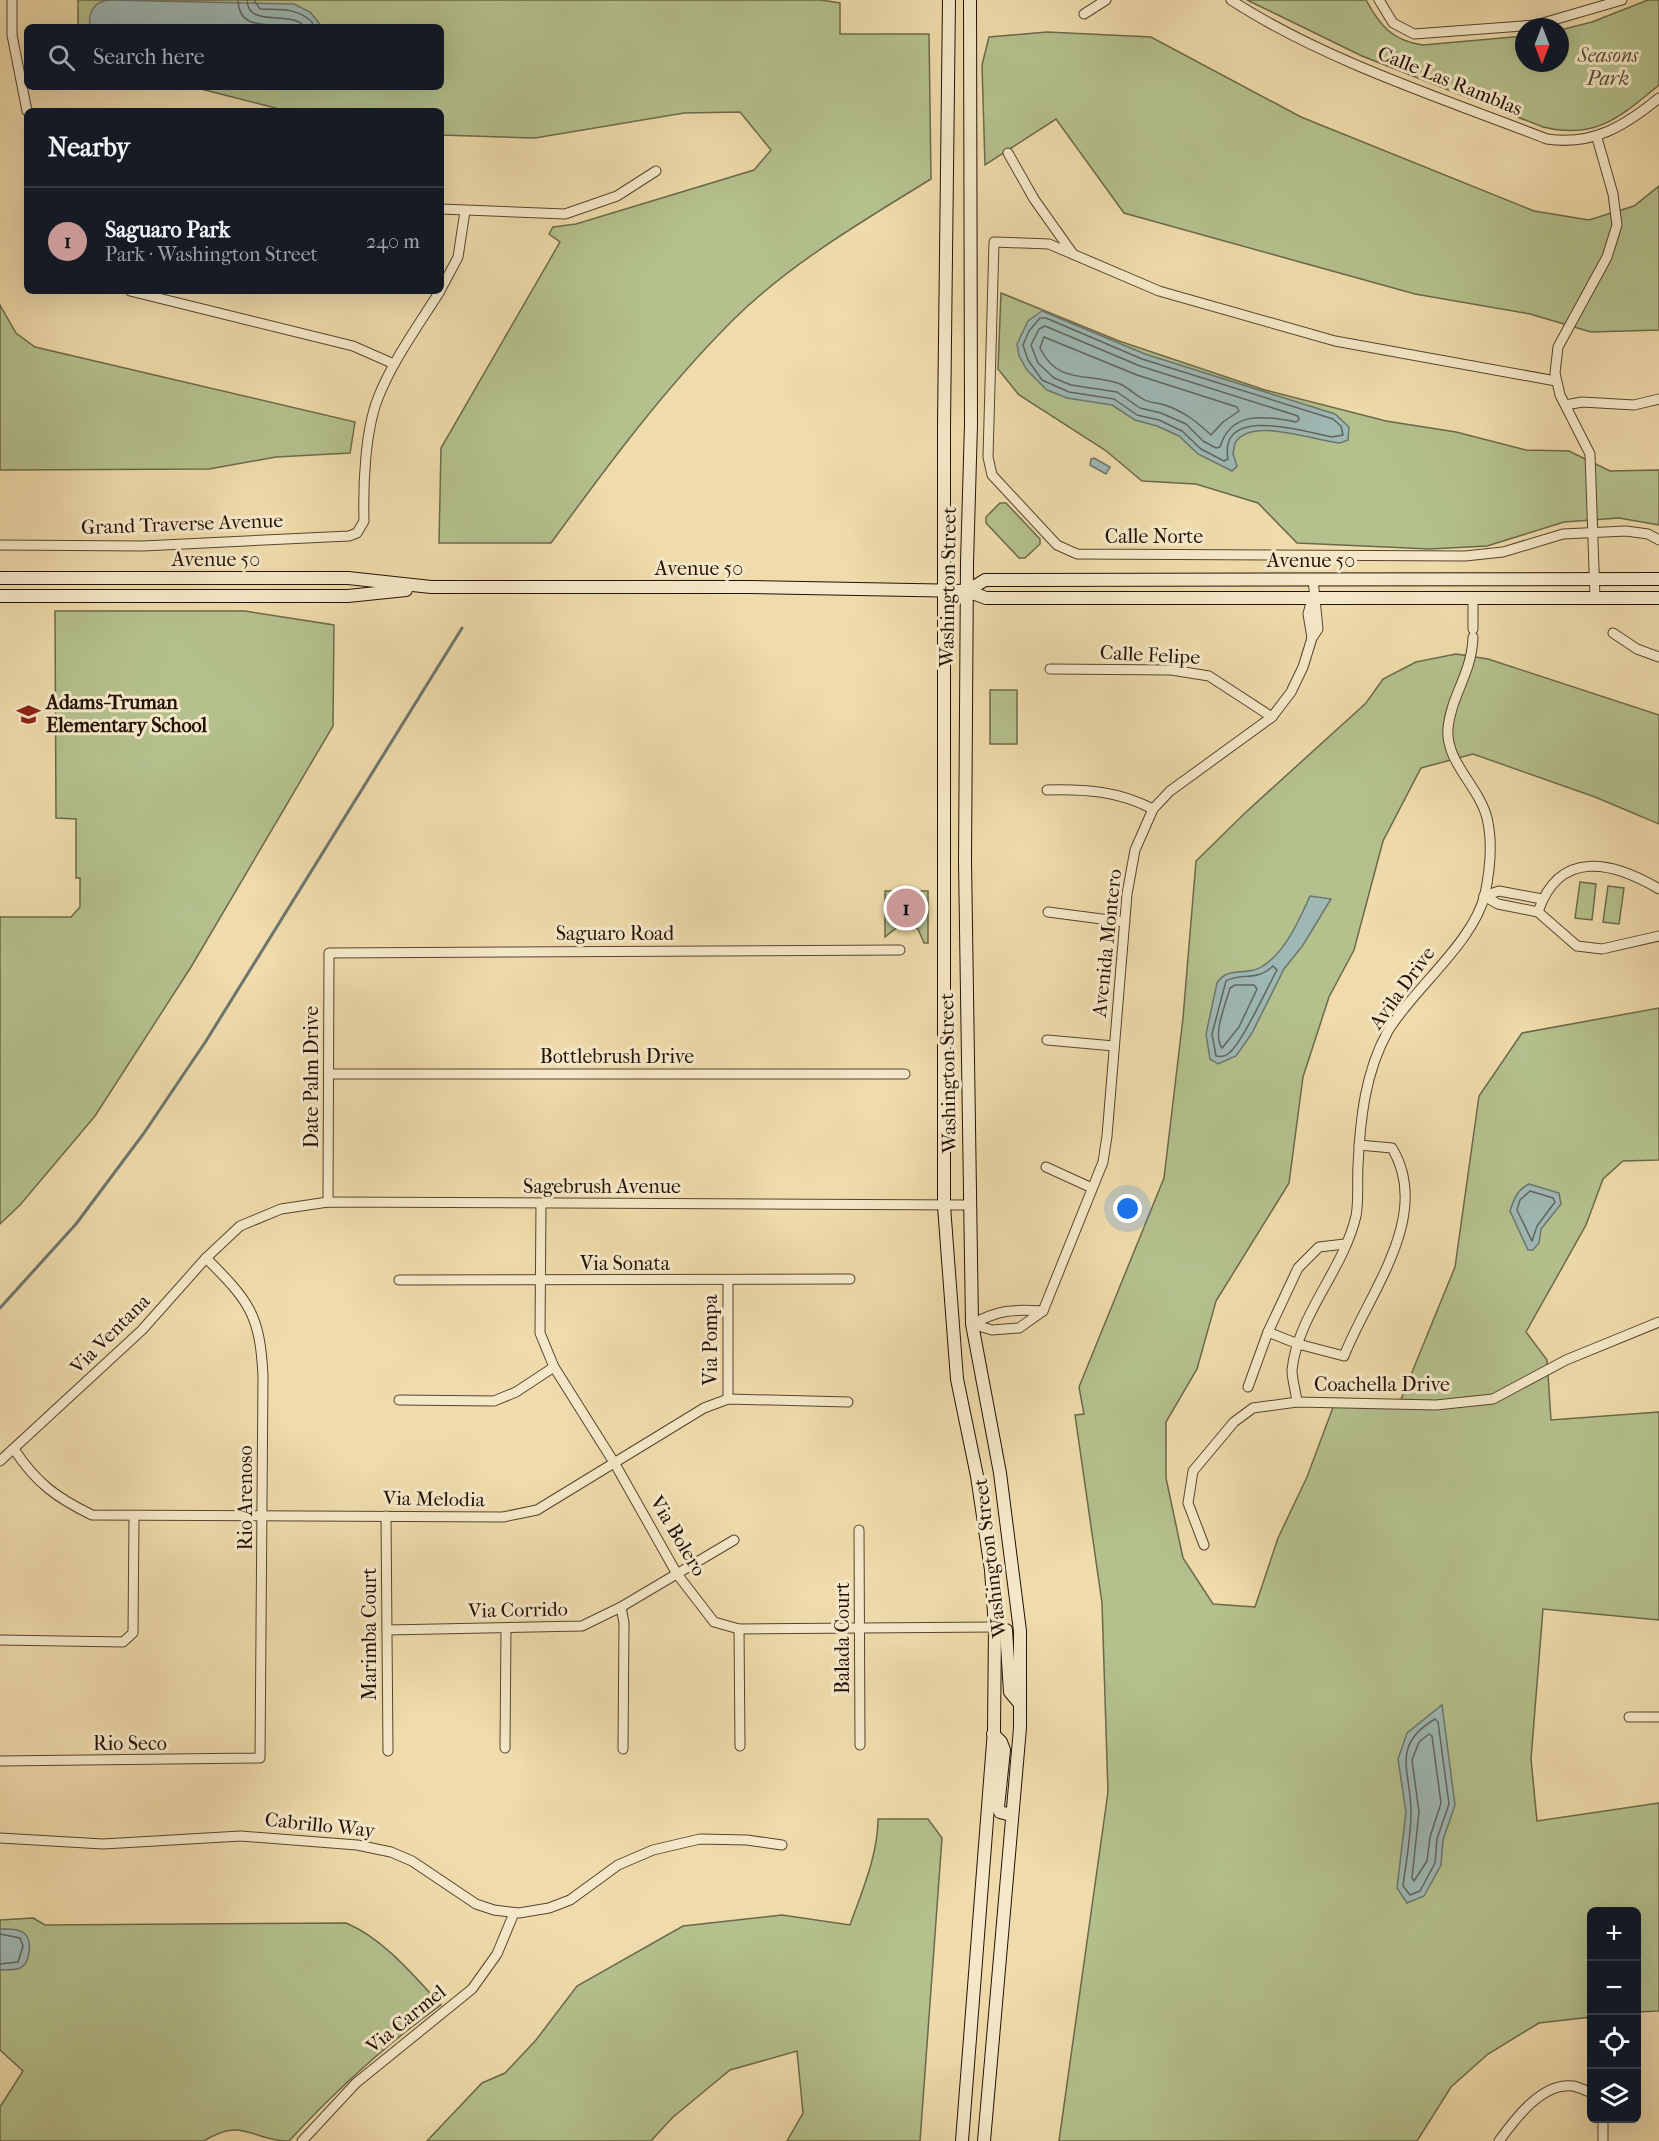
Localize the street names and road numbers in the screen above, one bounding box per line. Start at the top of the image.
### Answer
street label: Calle Las Ramblas [1374,42,1526,120]
street label: Washington Street [935,507,961,668]
street label: Grand Traverse Avenue [81,509,284,539]
street label: Calle Norte [1105,525,1203,548]
street label: Avenue 50 [171,548,260,571]
street label: Avenue 50 [1266,549,1355,572]
street label: Avenue 50 [654,557,743,580]
street label: Calle Felipe [1099,641,1201,669]
street label: Avenida Montero [1088,868,1126,1019]
street label: Saguaro Road [556,922,675,945]
street label: Avila Drive [1364,942,1440,1035]
street label: Washington Street [935,993,961,1154]
street label: Date Palm Drive [300,1006,323,1148]
street label: Bottlebrush Drive [540,1045,694,1068]
street label: Sagebrush Avenue [523,1175,681,1198]
street label: Via Sonata [579,1252,671,1275]
street label: Via Ventana [65,1289,155,1379]
street label: Via Pompa [699,1294,722,1386]
street label: Coachella Drive [1314,1373,1450,1396]
street label: Rio Arenoso [234,1445,257,1551]
street label: Washington Street [969,1477,1011,1640]
street label: Via Melodia [382,1487,486,1511]
street label: Via Bolero [645,1491,711,1580]
street label: Marimba Court [358,1567,381,1701]
street label: Balada Court [831,1582,854,1694]
street label: Via Corrido [467,1598,568,1622]
street label: Rio Seco [93,1732,167,1755]
street label: Cabrillo Way [264,1808,378,1842]
street label: Via Carmel [361,1980,451,2059]

